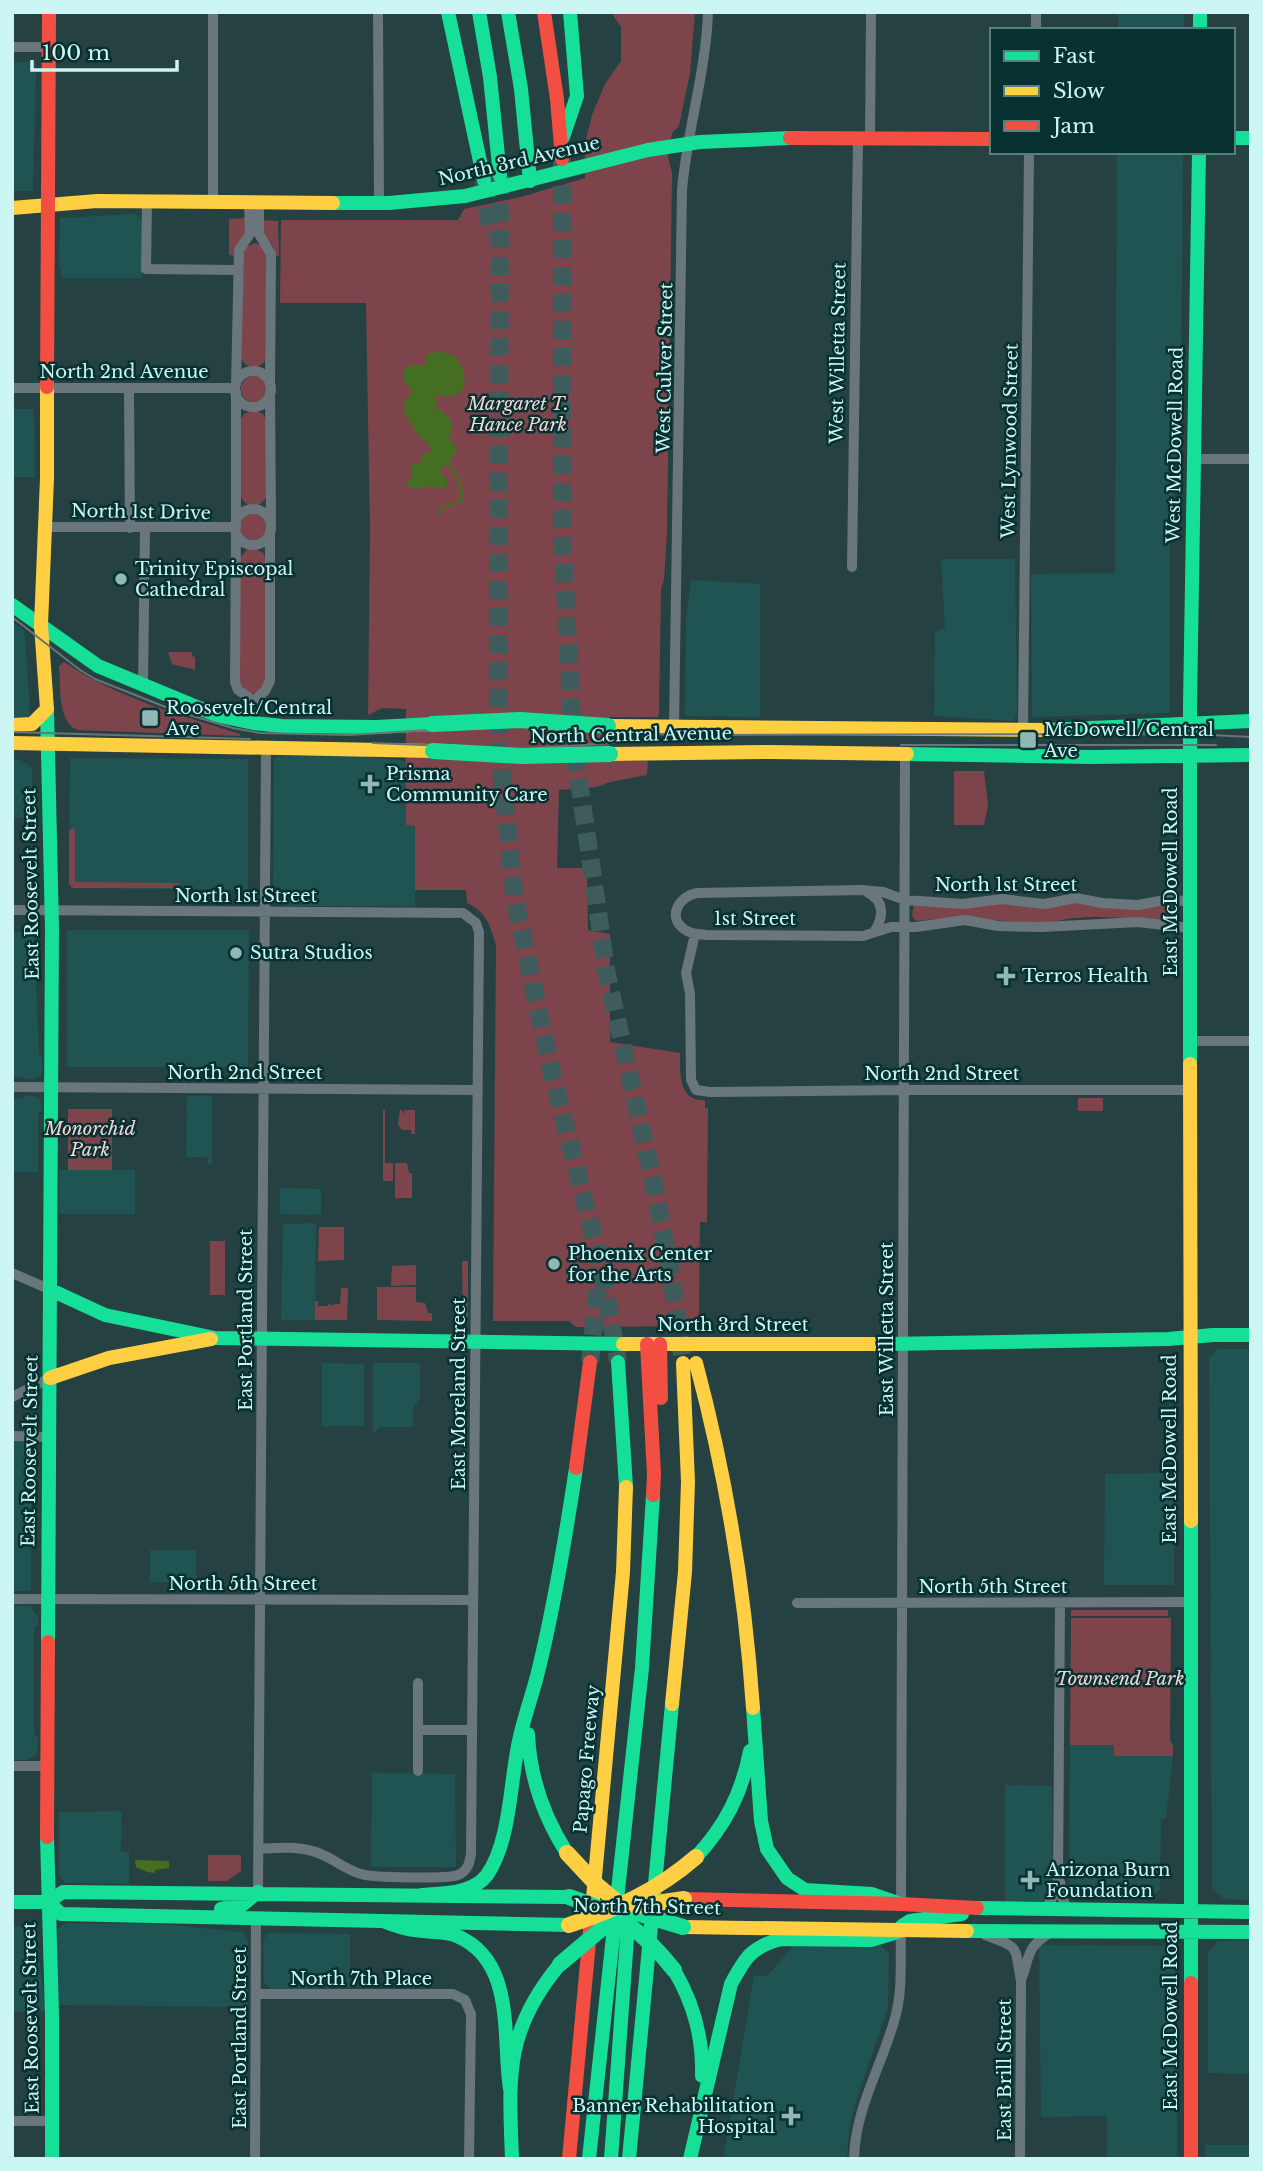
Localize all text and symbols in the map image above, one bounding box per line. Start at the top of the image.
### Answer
scale bar [32,28,177,72]
legend [990,28,1235,154]
text: 100 m [42,40,110,66]
text: Fast [1053,43,1095,69]
text: Slow [1053,78,1105,104]
text: Jam [1050,113,1095,139]
street label: North 3rd Avenue [436,132,602,190]
street label: West Willetta Street [825,262,851,445]
street label: West Culver Street [652,282,677,455]
street label: West Lynwood Street [997,343,1023,540]
street label: West McDowell Road [1162,347,1188,544]
street label: North 2nd Avenue [39,361,209,383]
park label: Margaret T. Hance Park [466,393,569,436]
street label: North 1st Drive [71,500,211,524]
place label: Trinity Episcopal Cathedral [135,558,294,601]
marker: Trinity Episcopal Cathedral [113,571,129,587]
place label: Roosevelt/Central Ave [165,697,332,740]
marker: Roosevelt/Central Ave [140,708,160,728]
place label: McDowell/Central Ave [1043,719,1214,762]
street label: North Central Avenue [530,722,732,748]
marker: McDowell/Central Ave [1018,730,1038,750]
place label: Prisma Community Care [386,763,547,806]
marker: Prisma Community Care [360,774,380,794]
street label: East McDowell Road [1160,787,1182,977]
street label: East Roosevelt Street [18,788,44,980]
street label: North 1st Street [935,874,1078,896]
street label: North 1st Street [175,885,318,907]
street label: 1st Street [714,908,796,930]
place label: Sutra Studios [250,942,373,964]
marker: Sutra Studios [228,945,244,961]
place label: Terros Health [1022,965,1148,987]
marker: Terros Health [996,966,1016,986]
street label: North 2nd Street [167,1062,323,1084]
street label: North 2nd Street [864,1063,1020,1085]
park label: Monorchid Park [44,1118,136,1161]
street label: East Portland Street [235,1229,257,1411]
street label: East Willetta Street [876,1242,898,1416]
place label: Phoenix Center for the Arts [568,1243,713,1286]
marker: Phoenix Center for the Arts [546,1256,562,1272]
street label: East Moreland Street [448,1298,470,1490]
street label: North 3rd Street [657,1314,809,1336]
street label: East McDowell Road [1159,1354,1181,1544]
street label: East Roosevelt Street [17,1355,43,1547]
street label: North 5th Street [168,1573,318,1595]
street label: North 5th Street [918,1576,1068,1598]
park label: Townsend Park [1056,1668,1184,1690]
street label: Papago Freeway [570,1683,604,1834]
place label: Arizona Burn Foundation [1045,1859,1171,1902]
marker: Arizona Burn Foundation [1020,1870,1040,1890]
street label: North 7th Street [573,1895,721,1919]
street label: East McDowell Road [1160,1921,1182,2111]
street label: East Roosevelt Street [18,1922,44,2114]
street label: East Portland Street [229,1947,251,2129]
street label: North 7th Place [290,1968,432,1990]
street label: East Brill Street [994,1998,1016,2141]
place label: Banner Rehabilitation Hospital [572,2095,775,2138]
marker: Banner Rehabilitation Hospital [781,2106,801,2126]

